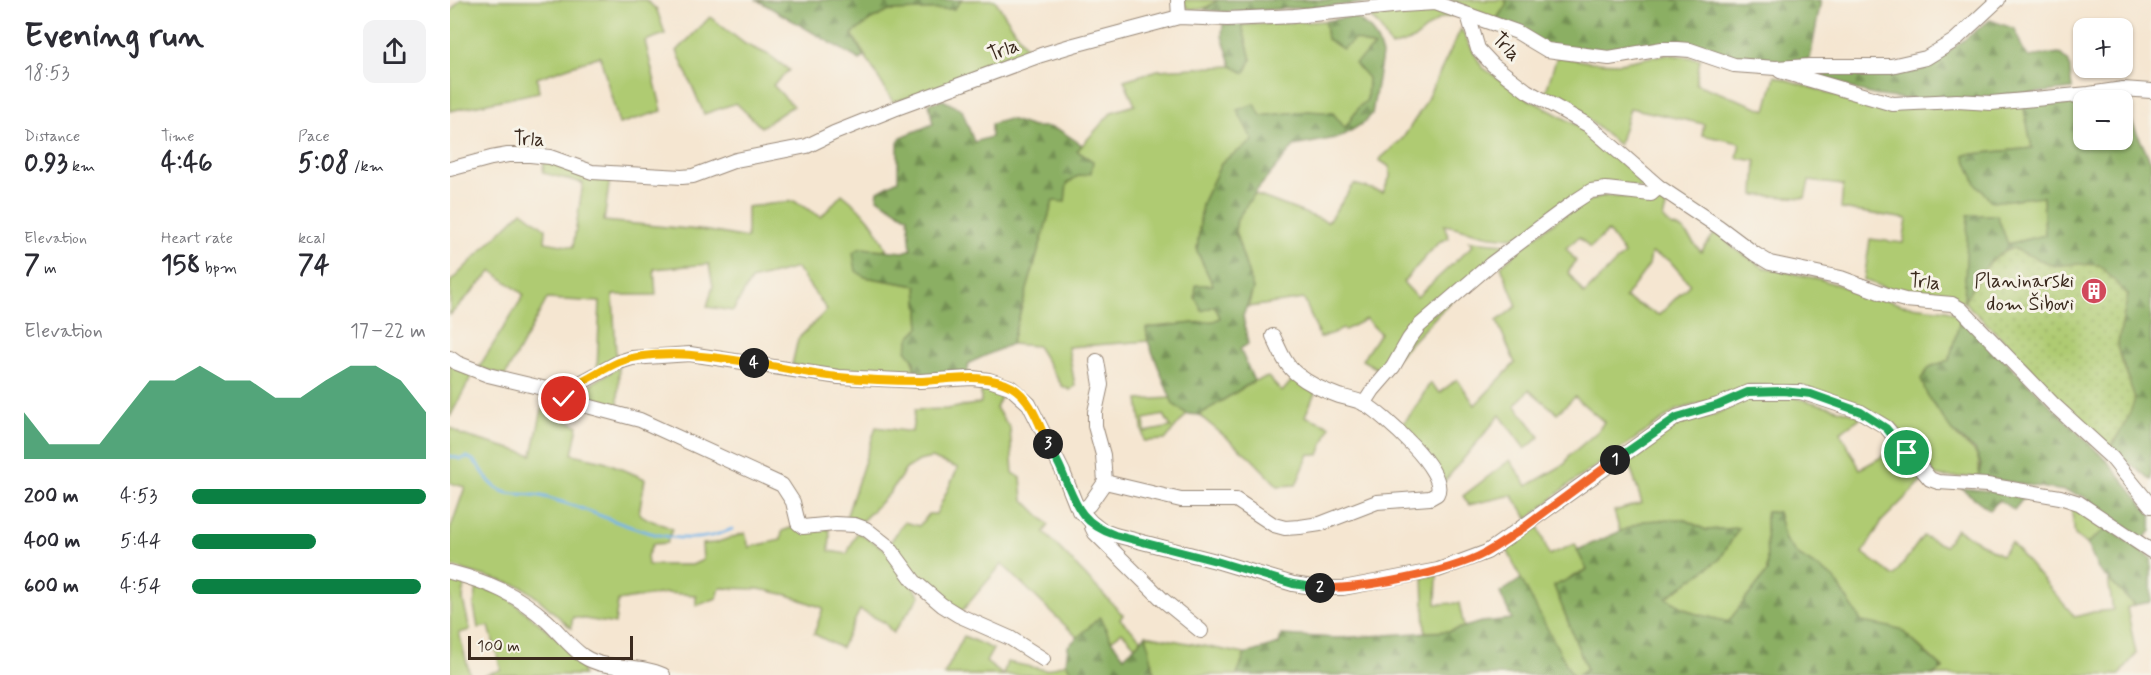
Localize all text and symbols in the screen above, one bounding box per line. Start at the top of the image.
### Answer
text: Evening run [24,15,204,59]
map controls [2073,18,2133,150]
button: + [2073,18,2133,78]
button: share [363,20,426,83]
street label: Trla [1485,26,1527,68]
street label: Trla [984,32,1023,68]
text: 18:53 [24,60,70,87]
button: − [2073,90,2133,150]
street label: Trla [512,125,545,154]
text: Distance [24,126,80,147]
text: Time [161,126,195,147]
text: Pace [298,126,330,147]
text: 0.93 [24,147,68,181]
text: 4:46 [161,147,213,181]
text: 5:08 [298,147,349,181]
text: km [68,156,95,177]
text: /km [349,156,384,177]
text: Elevation [24,228,87,249]
text: Heart rate [161,228,233,249]
text: kcal [298,228,325,249]
text: 7 [24,249,40,283]
text: 158 [161,249,201,283]
text: 74 [298,249,330,283]
text: m [40,258,57,279]
text: bpm [201,258,237,279]
street label: Trla [1908,267,1942,298]
place label: Planinarski dom Šibovi [1974,268,2074,318]
building icon: Planinarski dom Šibovi [2079,276,2109,306]
text: Elevation [24,318,103,345]
text: 17–22 m [350,318,426,345]
pin: 4 [739,348,769,378]
text: 4 [749,352,759,373]
pin [538,373,589,424]
icon: check [547,382,580,415]
pin [1881,427,1932,478]
pin: 3 [1033,429,1063,459]
text: 3 [1044,433,1052,454]
icon: arrive [1890,436,1923,469]
pin: 1 [1600,445,1630,475]
text: 1 [1611,449,1619,470]
text: 200 m [24,483,79,510]
text: 4:53 [120,483,157,510]
text: 400 m [24,528,80,555]
text: 5:44 [120,528,161,555]
text: 600 m [24,573,79,600]
text: 4:54 [120,573,161,600]
pin: 2 [1305,573,1335,603]
text: 2 [1316,577,1324,598]
scale bar [468,633,633,660]
text: 100 m [477,636,520,657]

